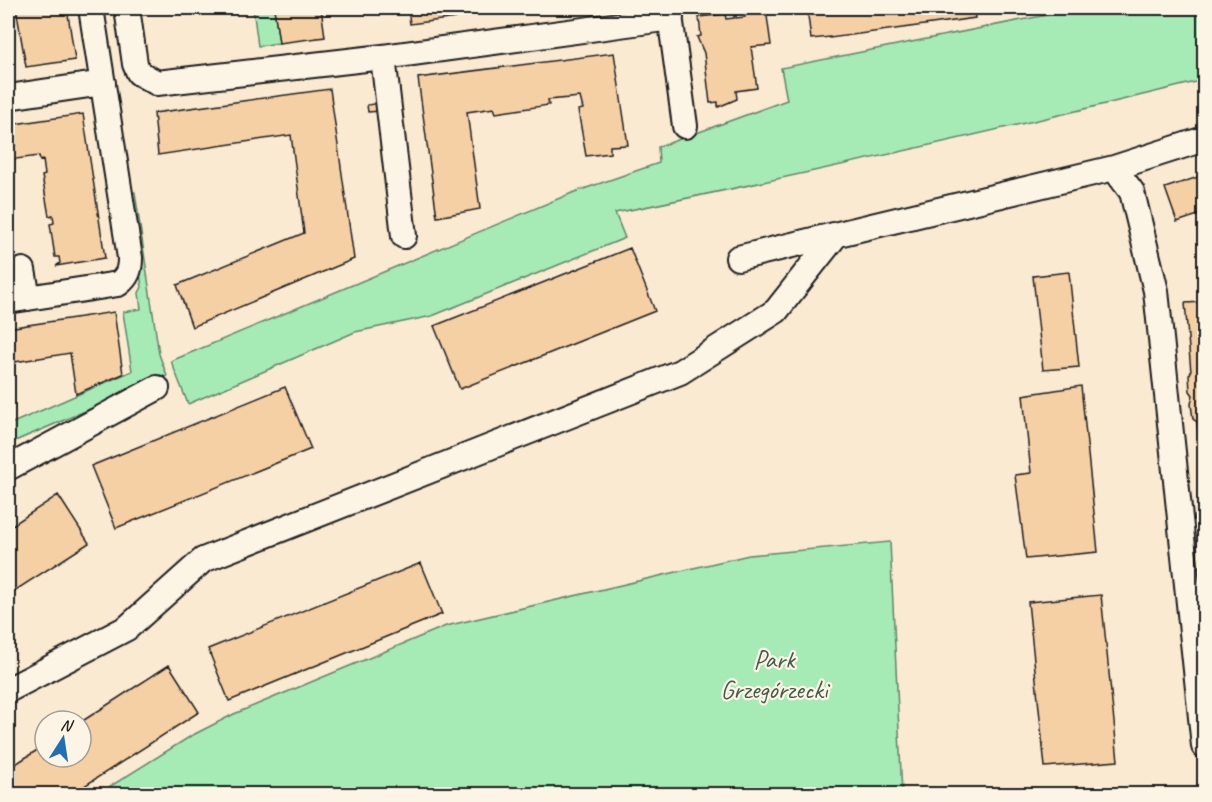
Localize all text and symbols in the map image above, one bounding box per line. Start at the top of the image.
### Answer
park label: Park Grzegórzecki [720,643,831,706]
north arrow [33,709,93,769]
text: N [59,714,76,737]

